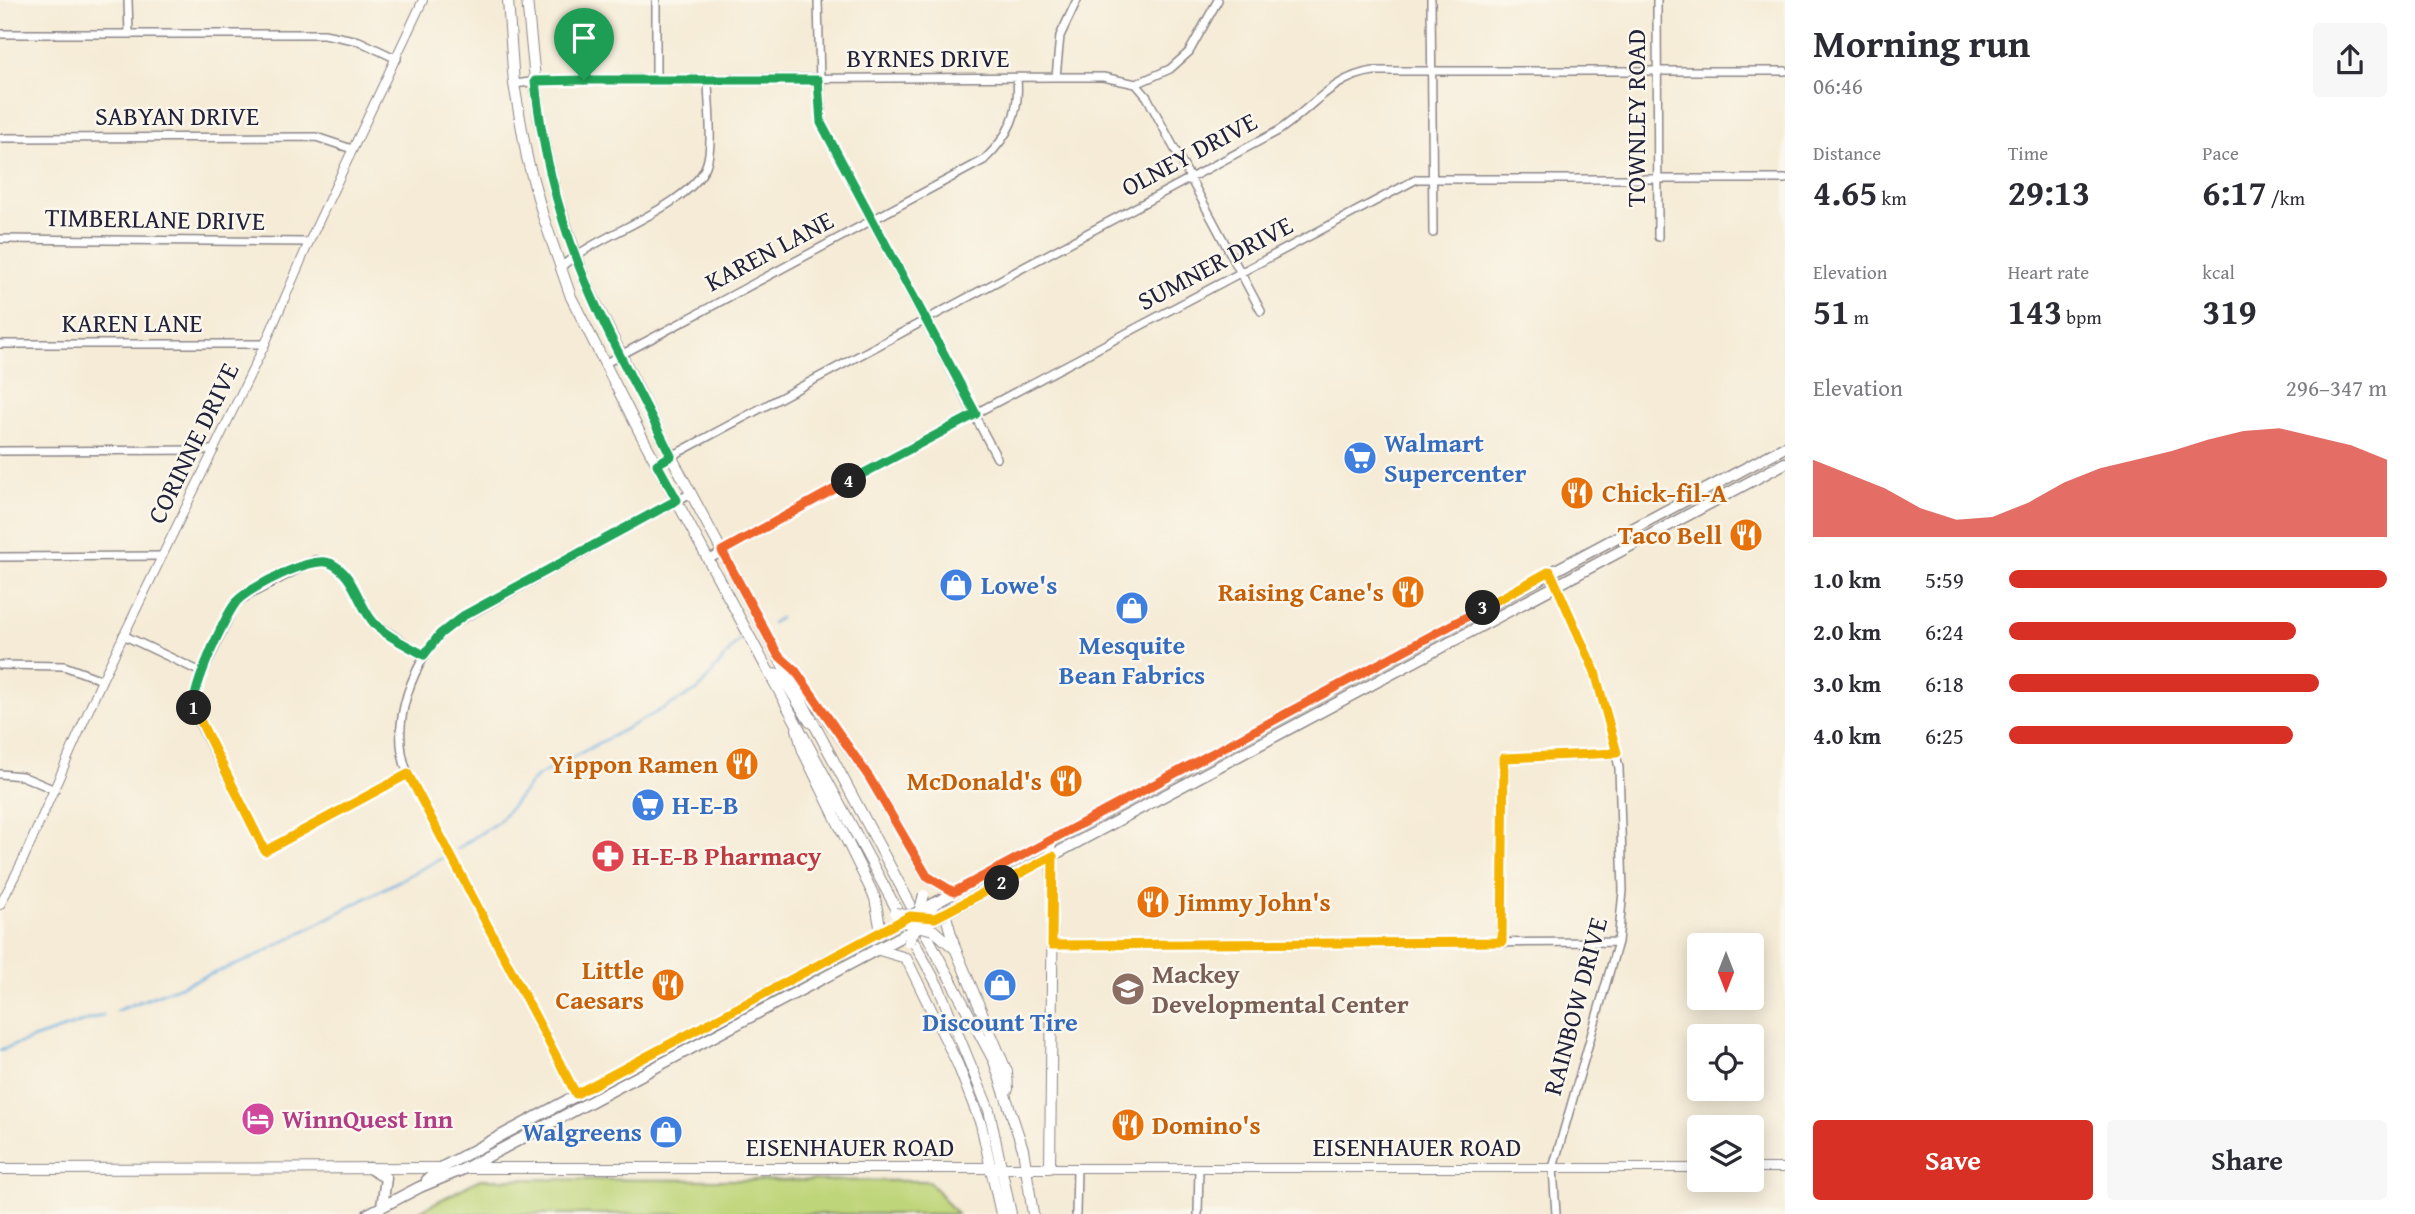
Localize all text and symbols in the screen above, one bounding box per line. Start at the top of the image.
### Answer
pin [554,8,614,80]
text: Morning run [1813,15,2030,71]
icon: arrive [565,19,603,57]
button: share [2313,23,2387,97]
street label: TOWNLEY ROAD [1616,29,1655,207]
street label: BYRNES DRIVE [847,38,1009,77]
text: 06:46 [1813,69,1863,102]
street label: SABYAN DRIVE [95,96,259,135]
street label: OLNEY DRIVE [1114,101,1264,206]
text: Distance [1813,139,1881,167]
text: Time [2008,139,2048,167]
text: Pace [2202,139,2239,167]
text: 4.65 [1813,167,1877,218]
text: 29:13 [2008,167,2090,218]
text: 6:17 [2202,167,2267,218]
text: km [1877,184,1907,212]
text: /km [2267,184,2305,212]
street label: TIMBERLANE DRIVE [45,197,265,240]
street label: KAREN LANE [698,200,840,301]
street label: SUMNER DRIVE [1130,205,1299,320]
text: Elevation [1813,258,1887,286]
text: Heart rate [2008,258,2089,286]
text: kcal [2202,258,2235,286]
text: 51 [1813,286,1849,337]
text: 143 [2008,286,2062,337]
text: 319 [2202,286,2257,337]
street label: KAREN LANE [62,303,202,342]
text: m [1849,303,1869,331]
text: bpm [2062,303,2102,331]
street label: CORINNE DRIVE [137,356,248,530]
text: Elevation [1813,371,1903,404]
text: 296–347 m [2286,371,2387,404]
place label: Walmart Supercenter [1384,423,1526,492]
supermarket icon: Walmart Supercenter [1341,439,1379,477]
pin: 4 [832,463,866,498]
text: 4 [844,466,853,494]
place label: Chick-fil-A [1602,473,1727,512]
restaurant icon: Chick-fil-A [1558,474,1596,512]
place label: Taco Bell [1618,515,1722,554]
restaurant icon: Taco Bell [1727,516,1765,554]
text: 1.0 km [1813,563,1881,596]
text: 5:59 [1925,563,1964,596]
place label: Lowe's [981,565,1057,604]
shop icon: Lowe's [937,566,975,604]
place label: Raising Cane's [1218,572,1384,611]
restaurant icon: Raising Cane's [1389,573,1427,611]
shop icon: Mesquite Bean Fabrics [1113,589,1151,627]
pin: 3 [1466,590,1500,626]
text: 3 [1478,593,1487,621]
text: 2.0 km [1813,615,1881,648]
text: 6:24 [1925,615,1964,648]
place label: Mesquite Bean Fabrics [1059,625,1205,694]
text: 3.0 km [1813,667,1881,700]
text: 6:18 [1925,667,1964,700]
pin: 1 [176,690,212,726]
text: 1 [189,693,198,721]
text: 4.0 km [1813,719,1881,752]
text: 6:25 [1925,719,1964,752]
place label: Yippon Ramen [549,744,719,783]
restaurant icon: Yippon Ramen [723,745,761,783]
place label: McDonald's [907,761,1042,800]
restaurant icon: McDonald's [1047,762,1085,800]
place label: H-E-B [672,785,739,824]
supermarket icon: H-E-B [629,786,667,824]
place label: H-E-B Pharmacy [632,836,822,875]
pharmacy icon: H-E-B Pharmacy [589,837,627,875]
pin: 2 [984,866,1020,900]
text: 2 [997,868,1006,896]
place label: Jimmy John's [1174,882,1331,921]
restaurant icon: Jimmy John's [1134,883,1172,921]
street label: RAINBOW DRIVE [1532,912,1617,1099]
north arrow [1687,933,1764,1010]
map controls [1687,933,1764,1192]
place label: Little Caesars [556,950,644,1019]
place label: Mackey Developmental Center [1152,954,1409,1023]
restaurant icon: Little Caesars [649,966,687,1004]
shop icon: Discount Tire [981,966,1019,1004]
school or university icon: Mackey Developmental Center [1109,970,1147,1008]
place label: Discount Tire [922,1002,1078,1041]
button: locate [1687,1024,1764,1101]
place label: WinnQuest Inn [282,1099,454,1138]
hotel icon: WinnQuest Inn [239,1100,277,1138]
place label: Domino's [1152,1105,1261,1144]
restaurant icon: Domino's [1109,1106,1147,1144]
place label: Walgreens [522,1112,642,1151]
shop icon: Walgreens [647,1113,685,1151]
button: layers [1687,1115,1764,1192]
button: Save [1813,1120,2093,1200]
button: Share [2107,1120,2387,1200]
street label: EISENHAUER ROAD [746,1127,954,1166]
street label: EISENHAUER ROAD [1313,1127,1521,1166]

